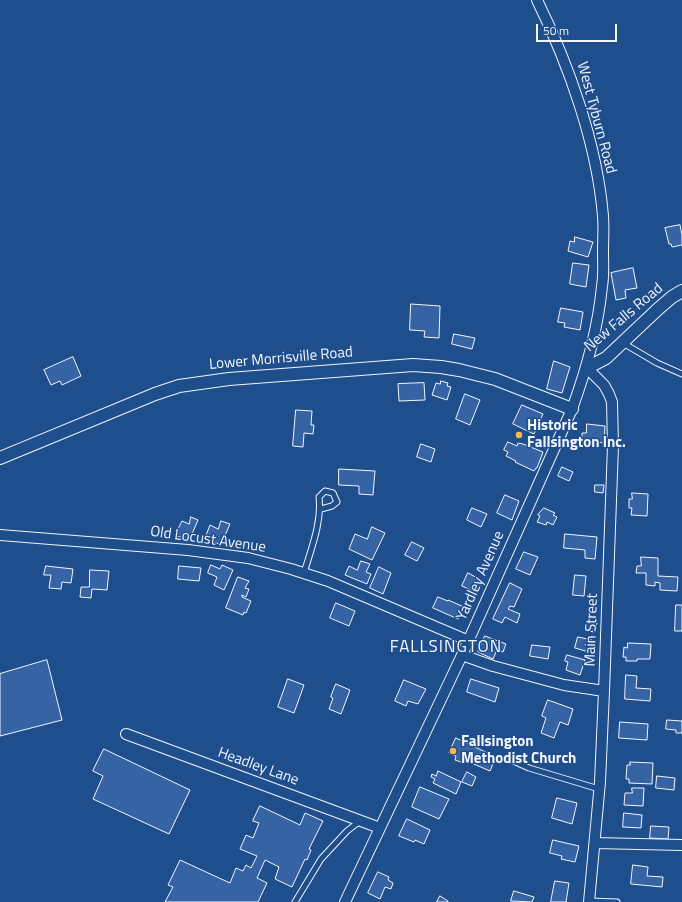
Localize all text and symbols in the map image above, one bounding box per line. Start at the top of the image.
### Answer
scale bar [538,16,619,42]
text: 50 m [543,21,569,40]
street label: West Tyburn Road [572,60,620,176]
street label: New Falls Road [581,280,667,356]
street label: Lower Morrisville Road [208,344,354,374]
place label: Historic Fallsington Inc. [527,417,626,452]
marker: Historic Fallsington Inc. [514,430,524,440]
street label: Old Locust Avenue [149,523,267,557]
street label: Yardley Avenue [453,529,509,623]
street label: Main Street [582,593,602,667]
district label: FALLSINGTON [390,638,502,658]
place label: Fallsington Methodist Church [461,733,576,768]
street label: Headley Lane [215,744,301,790]
marker: Fallsington Methodist Church [448,746,458,756]

